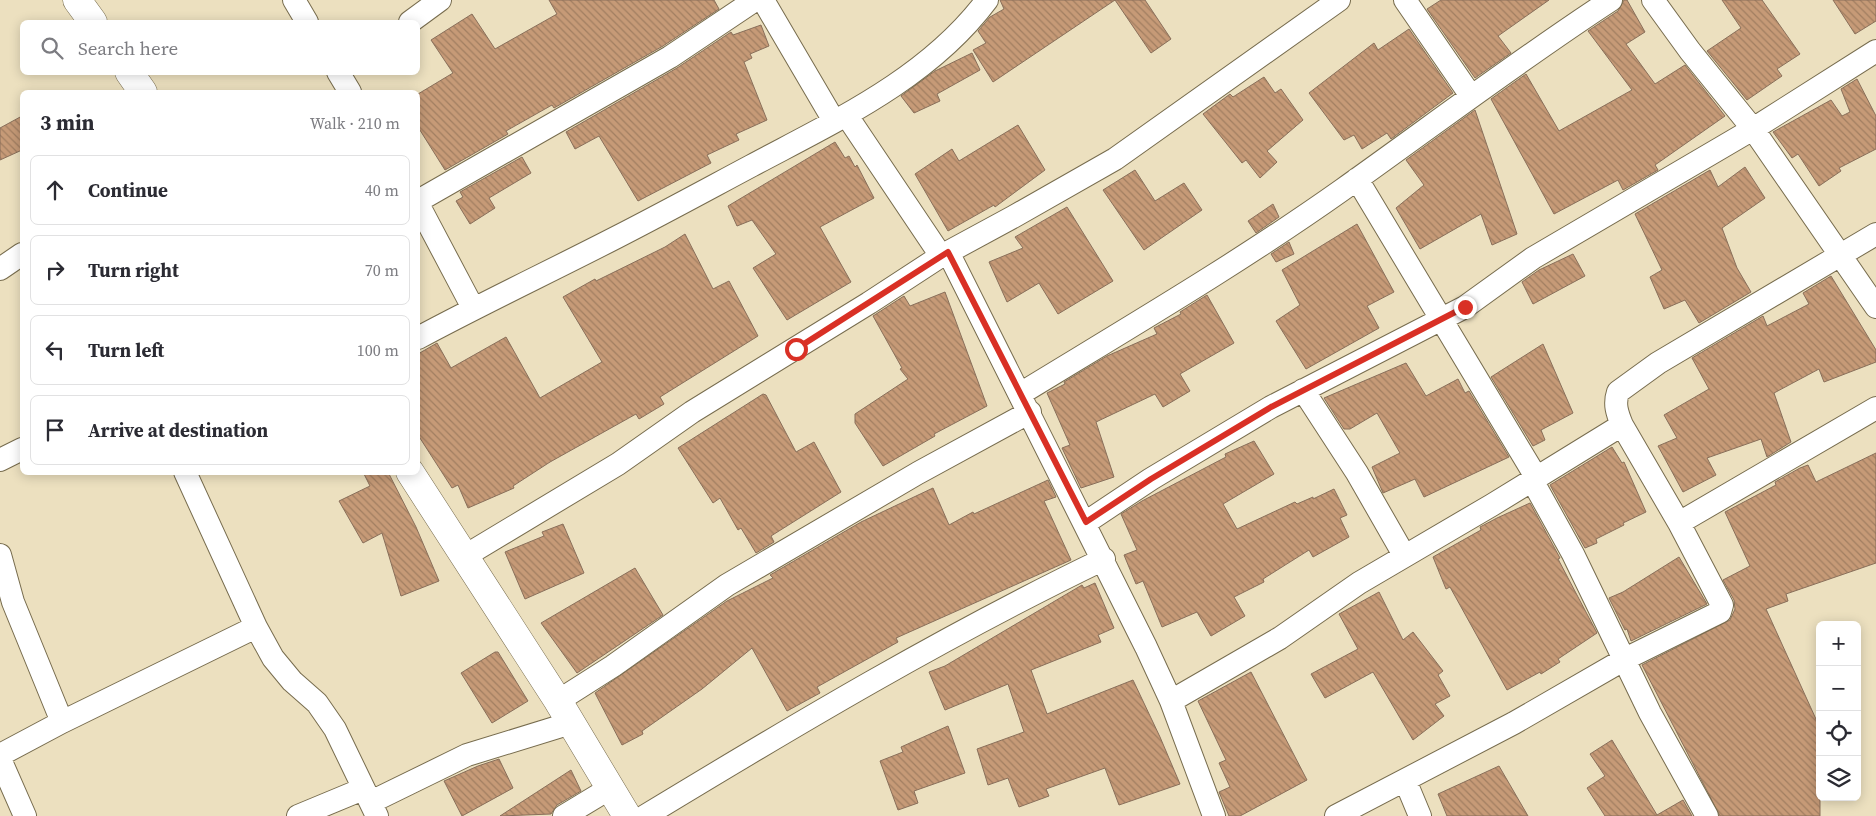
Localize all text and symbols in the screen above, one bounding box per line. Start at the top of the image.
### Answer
search box [20,20,420,75]
icon: search [38,34,66,62]
text: Search here [78,35,178,61]
text: 3 min [40,108,95,137]
text: Walk · 210 m [310,112,400,134]
icon: ahead [41,176,69,204]
text: Continue [88,177,168,203]
text: 40 m [365,179,399,201]
icon: right [41,256,69,284]
text: Turn right [88,257,179,283]
text: 70 m [365,259,399,281]
route end [1454,296,1477,319]
icon: left [41,336,69,364]
text: Turn left [88,337,164,363]
route start [785,338,808,361]
text: 100 m [357,339,399,361]
icon: arrive [41,416,69,444]
text: Arrive at destination [88,417,268,443]
map controls [1816,621,1861,801]
button: + [1816,621,1861,666]
button: − [1816,666,1861,711]
button: locate [1816,711,1861,756]
button: layers [1816,756,1861,801]

